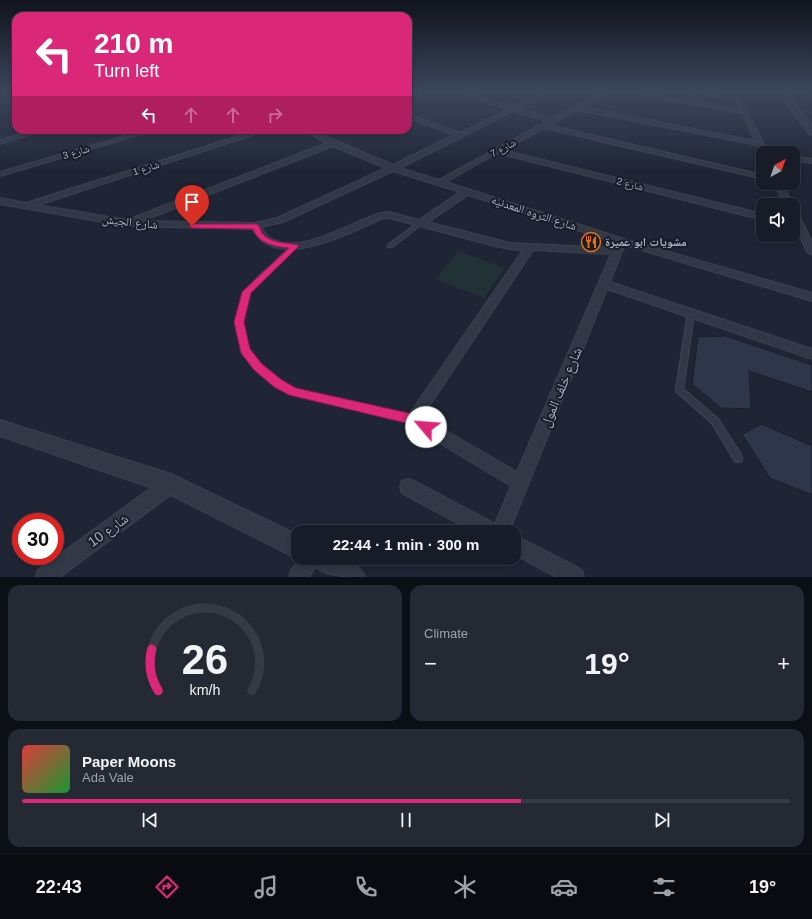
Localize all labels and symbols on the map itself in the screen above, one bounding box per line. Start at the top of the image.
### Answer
street label: شارع 7 [488,137,518,160]
street label: شارع 3 [61,143,91,162]
north arrow [756,146,800,190]
street label: شارع 1 [131,158,161,178]
street label: شارع 2 [615,175,645,194]
pin [175,185,209,226]
street label: شارع الثروه المعدنيه [489,193,578,234]
street label: شارع الجيش [101,212,159,233]
restaurant icon: مشويات ابو عميرة [580,231,602,253]
place label: مشويات ابو عميرة [605,235,687,249]
street label: شارع خلف المول [537,345,587,430]
position arrow [405,406,447,448]
street label: شارع 10 [85,510,133,552]
speed limit sign: 30 [12,513,64,565]

